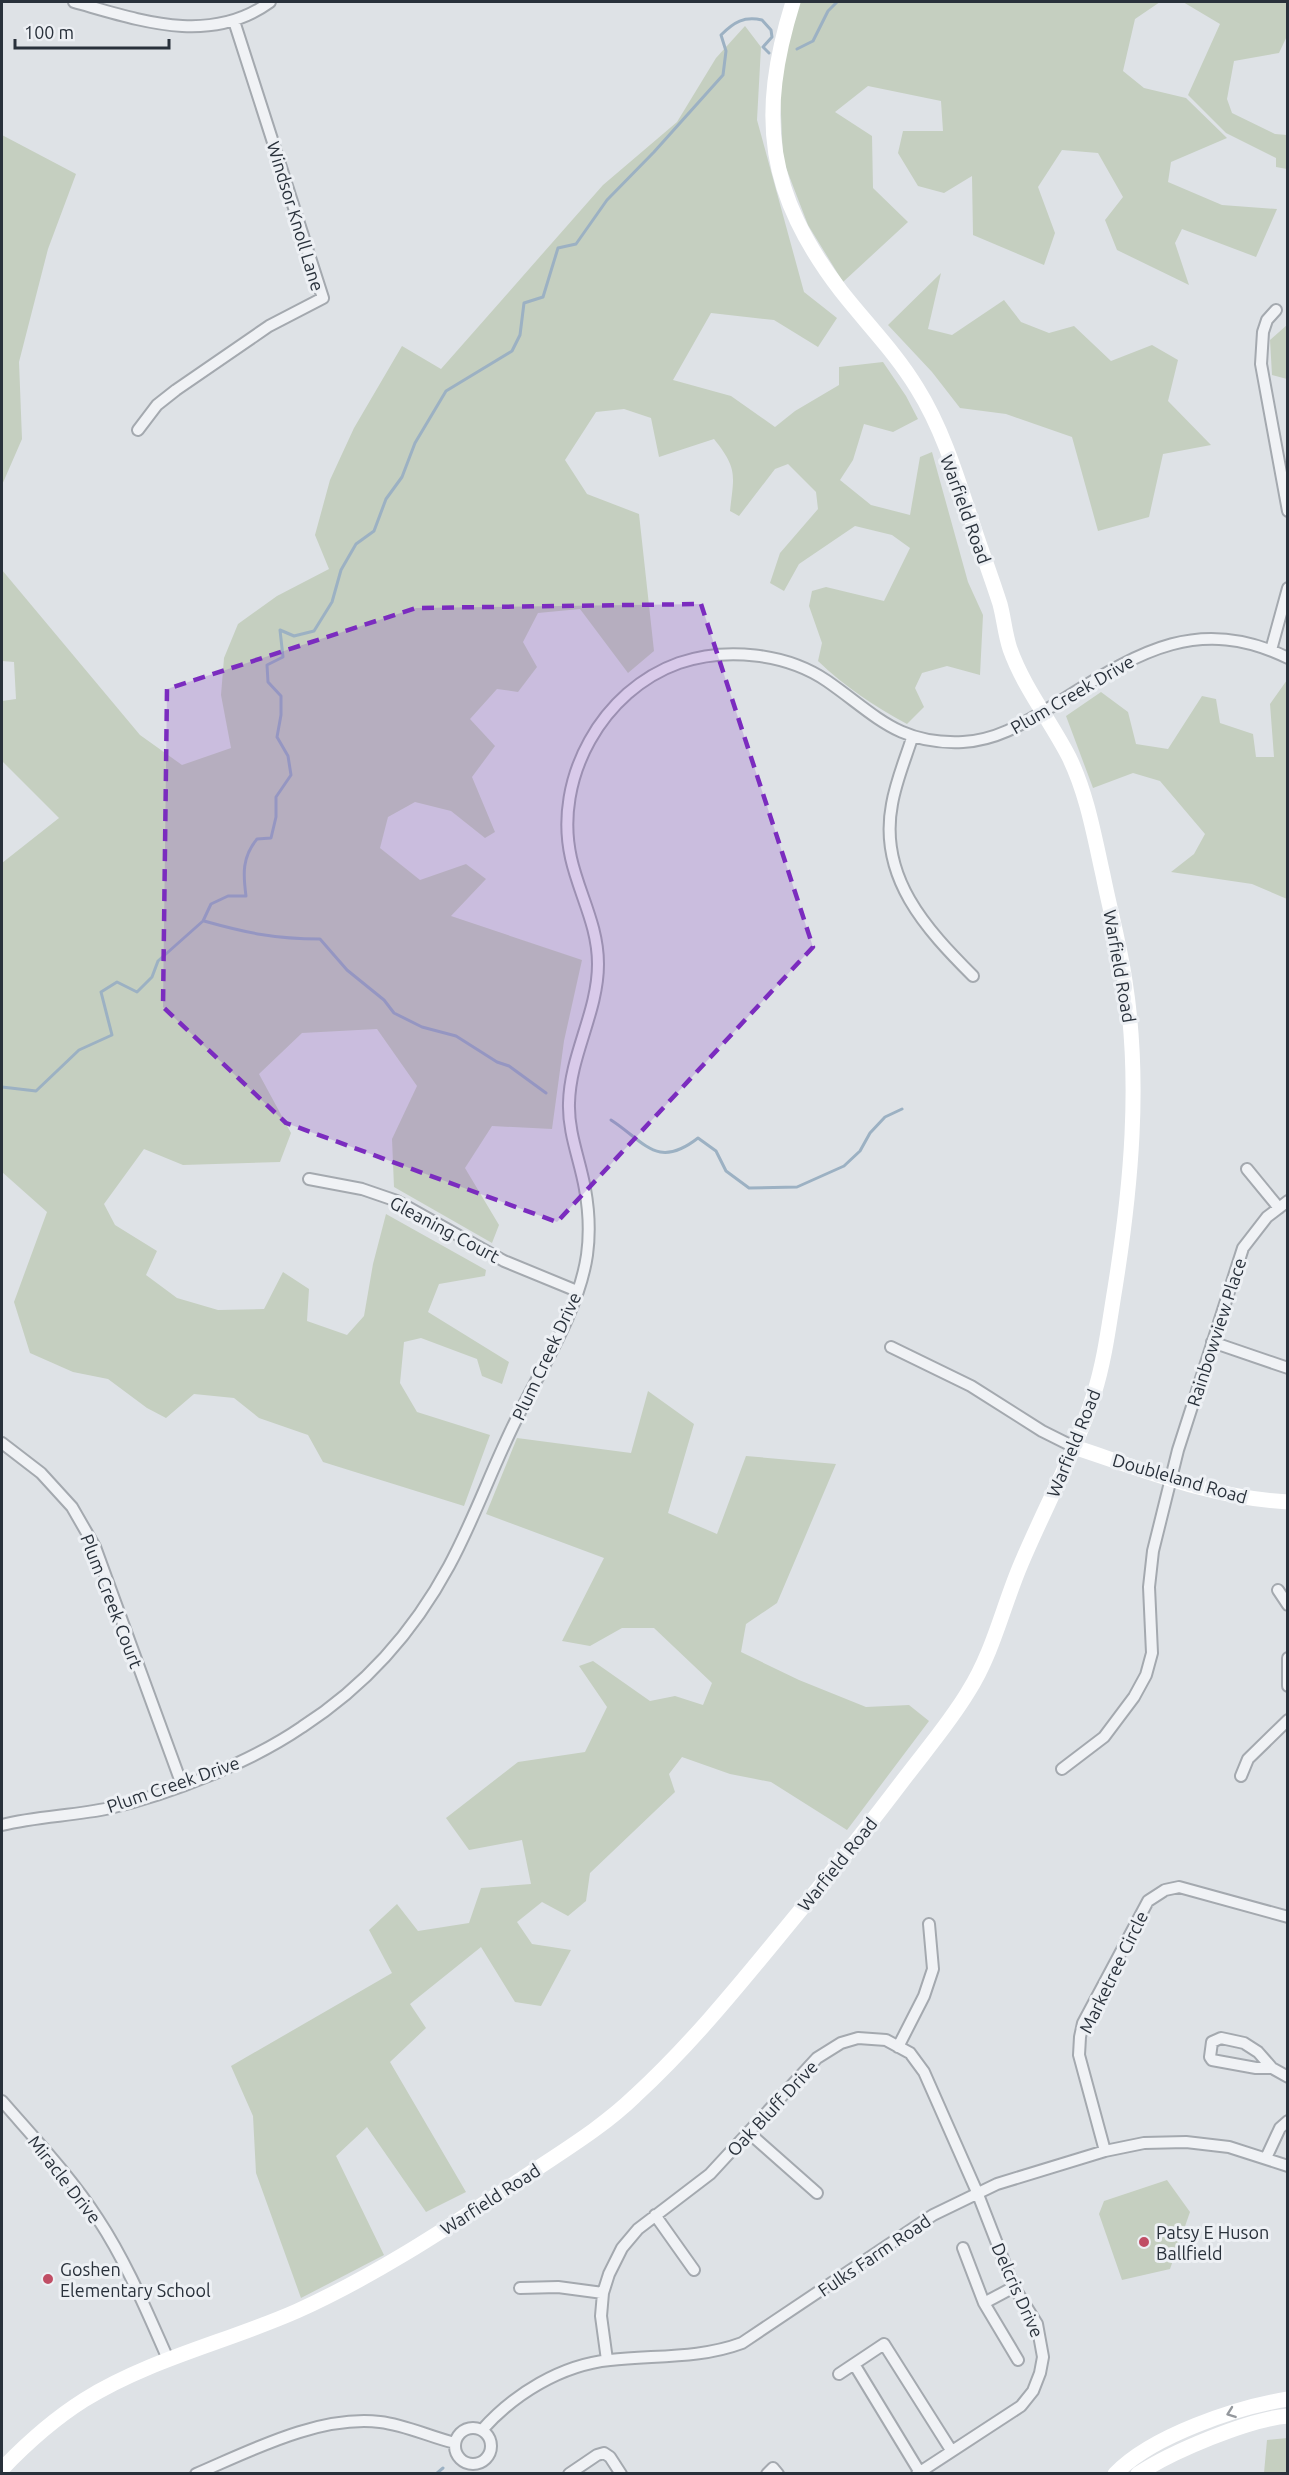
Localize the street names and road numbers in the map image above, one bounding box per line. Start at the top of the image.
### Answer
street label: Windsor Knoll Lane [264,139,328,293]
street label: Warfield Road [937,452,995,566]
street label: Plum Creek Drive [1007,651,1137,737]
street label: Warfield Road [1100,908,1140,1024]
street label: Gleaning Court [387,1192,503,1266]
street label: Rainbowview Place [1183,1255,1249,1409]
street label: Plum Creek Drive [508,1289,584,1423]
street label: Warfield Road [1042,1386,1104,1500]
street label: Doubleland Road [1110,1449,1250,1507]
street label: Plum Creek Court [77,1531,147,1671]
street label: Plum Creek Drive [104,1752,242,1816]
street label: Warfield Road [793,1813,881,1915]
street label: Marketree Circle [1075,1908,1151,2036]
street label: Oak Bluff Drive [723,2056,821,2160]
street label: Miracle Drive [25,2131,105,2227]
street label: Warfield Road [437,2159,543,2239]
street label: Fulks Farm Road [814,2210,934,2300]
street label: Delcris Drive [988,2240,1048,2340]

